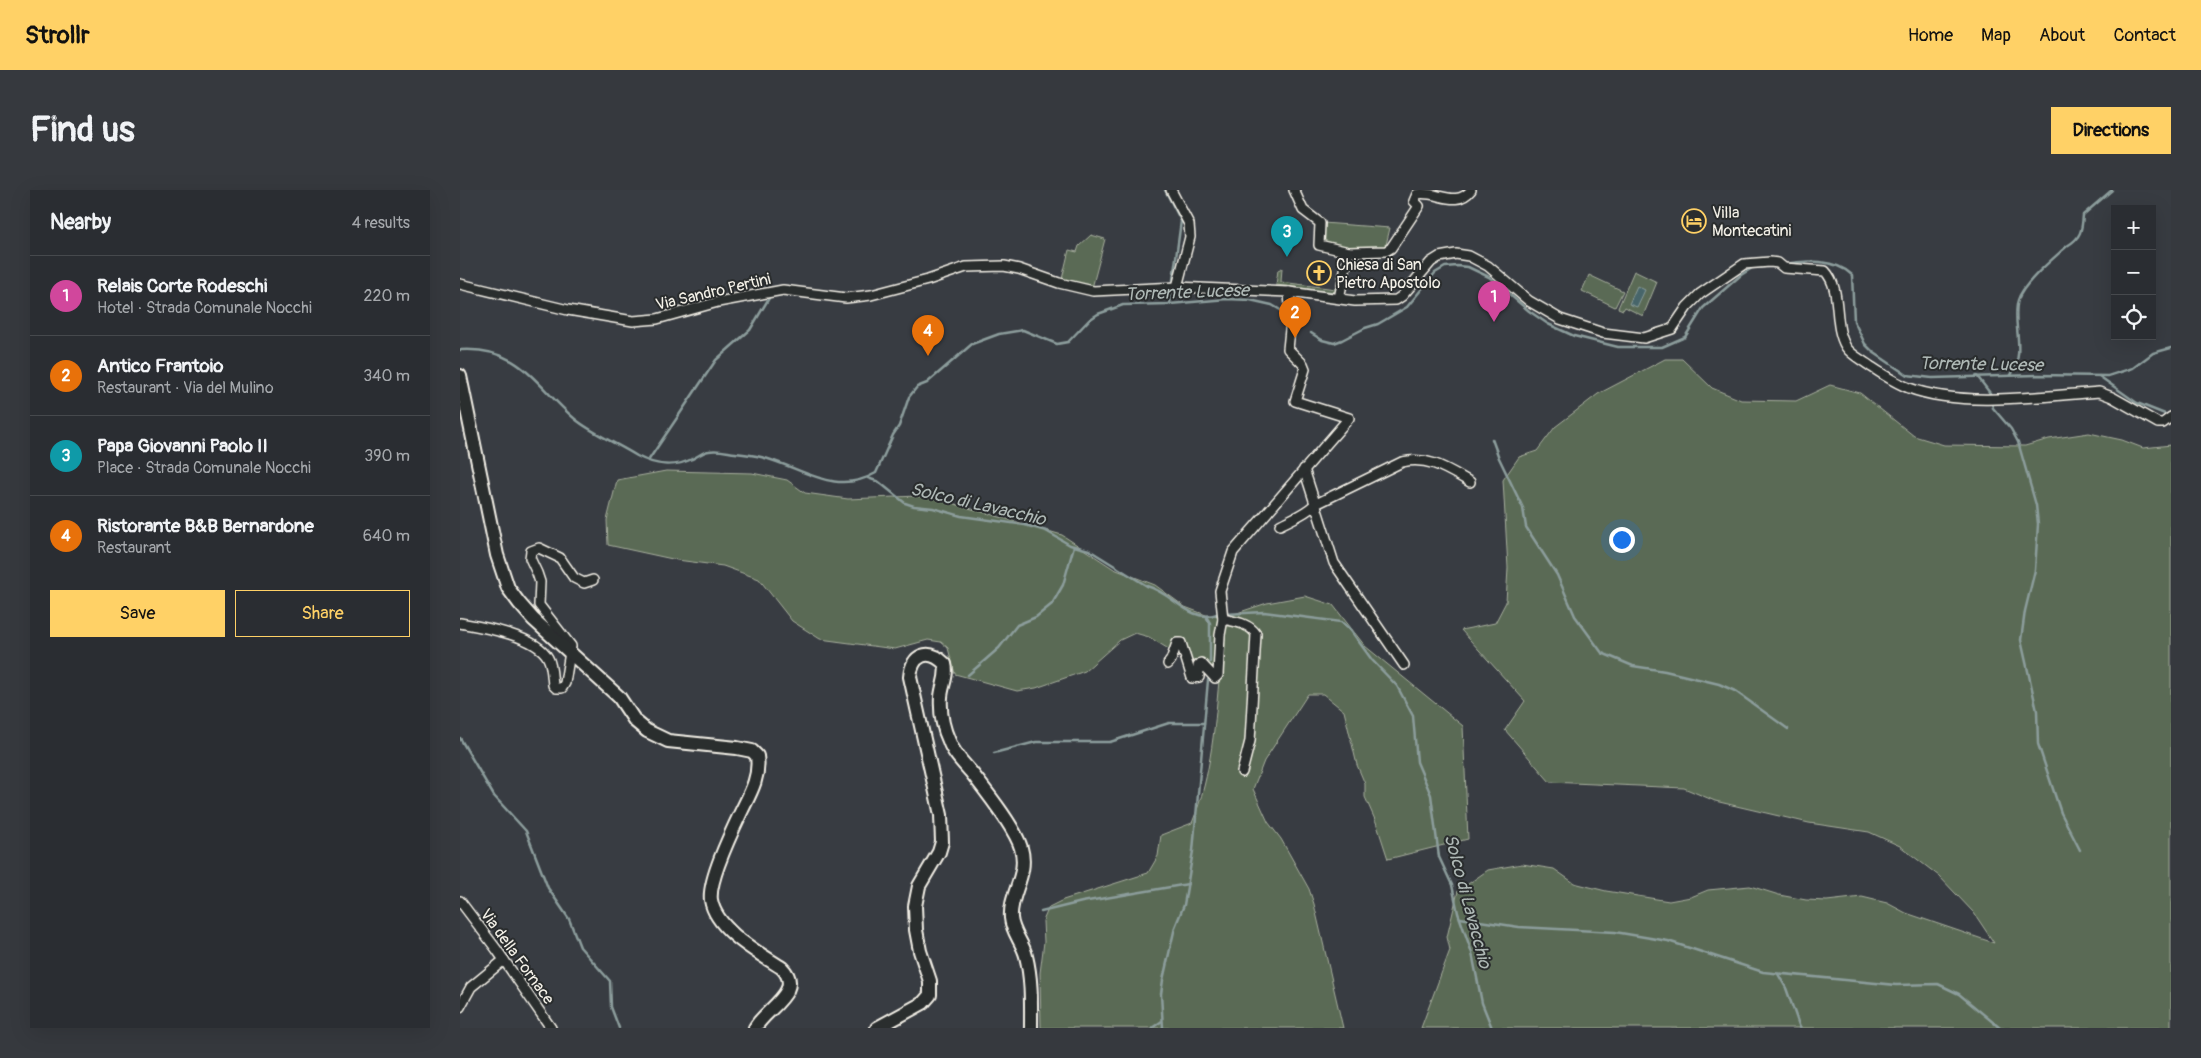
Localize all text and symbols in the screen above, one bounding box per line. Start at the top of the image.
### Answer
text: Strollr [25,21,90,50]
text: Home [1908,24,1953,47]
text: Map [1981,24,2011,47]
text: About [2039,24,2085,47]
text: Contact [2113,24,2176,47]
button: Directions [2051,107,2171,154]
text: Find us [30,108,135,152]
place label: Villa Montecatini [1712,203,1791,241]
map controls [2111,205,2156,340]
button: + [2111,205,2156,250]
hotel icon: Villa Montecatini [1681,208,1707,234]
text: Nearby [50,209,111,236]
text: 4 results [352,213,410,233]
pin: 3 [1271,216,1303,257]
button: − [2111,250,2156,295]
place label: Chiesa di San Pietro Apostolo [1336,255,1441,293]
church icon: Chiesa di San Pietro Apostolo [1306,260,1332,286]
street label: Via Sandro Pertini [654,269,773,315]
text: Relais Corte Rodeschi [97,274,267,298]
water label: Torrente Lucese [1125,279,1252,306]
pin: 1 [1478,281,1510,322]
text: 1 [63,286,69,306]
text: 220 m [364,286,410,306]
button: locate [2111,295,2156,340]
pin: 2 [1279,297,1311,338]
text: Hotel · Strada Comunale Nocchi [97,298,312,318]
pin: 4 [912,315,944,356]
water label: Torrente Lucese [1919,352,2045,377]
text: Antico Frantoio [97,354,223,378]
text: 2 [62,366,70,386]
text: 340 m [363,366,410,386]
text: Restaurant · Via del Mulino [97,378,274,398]
text: Papa Giovanni Paolo II [97,434,268,458]
text: 3 [62,446,70,466]
text: 390 m [364,446,410,466]
text: Place · Strada Comunale Nocchi [97,458,311,478]
water label: Solco di Lavacchio [908,478,1049,531]
text: Ristorante B&B Bernardone [97,514,314,538]
text: 4 [61,526,71,546]
text: 640 m [363,526,410,546]
your location [1609,527,1635,553]
text: Restaurant [97,538,171,558]
button: Save [50,590,225,637]
button: Share [235,590,410,637]
water label: Solco di Lavacchio [1439,832,1497,972]
street label: Via della Fornace [476,905,559,1008]

